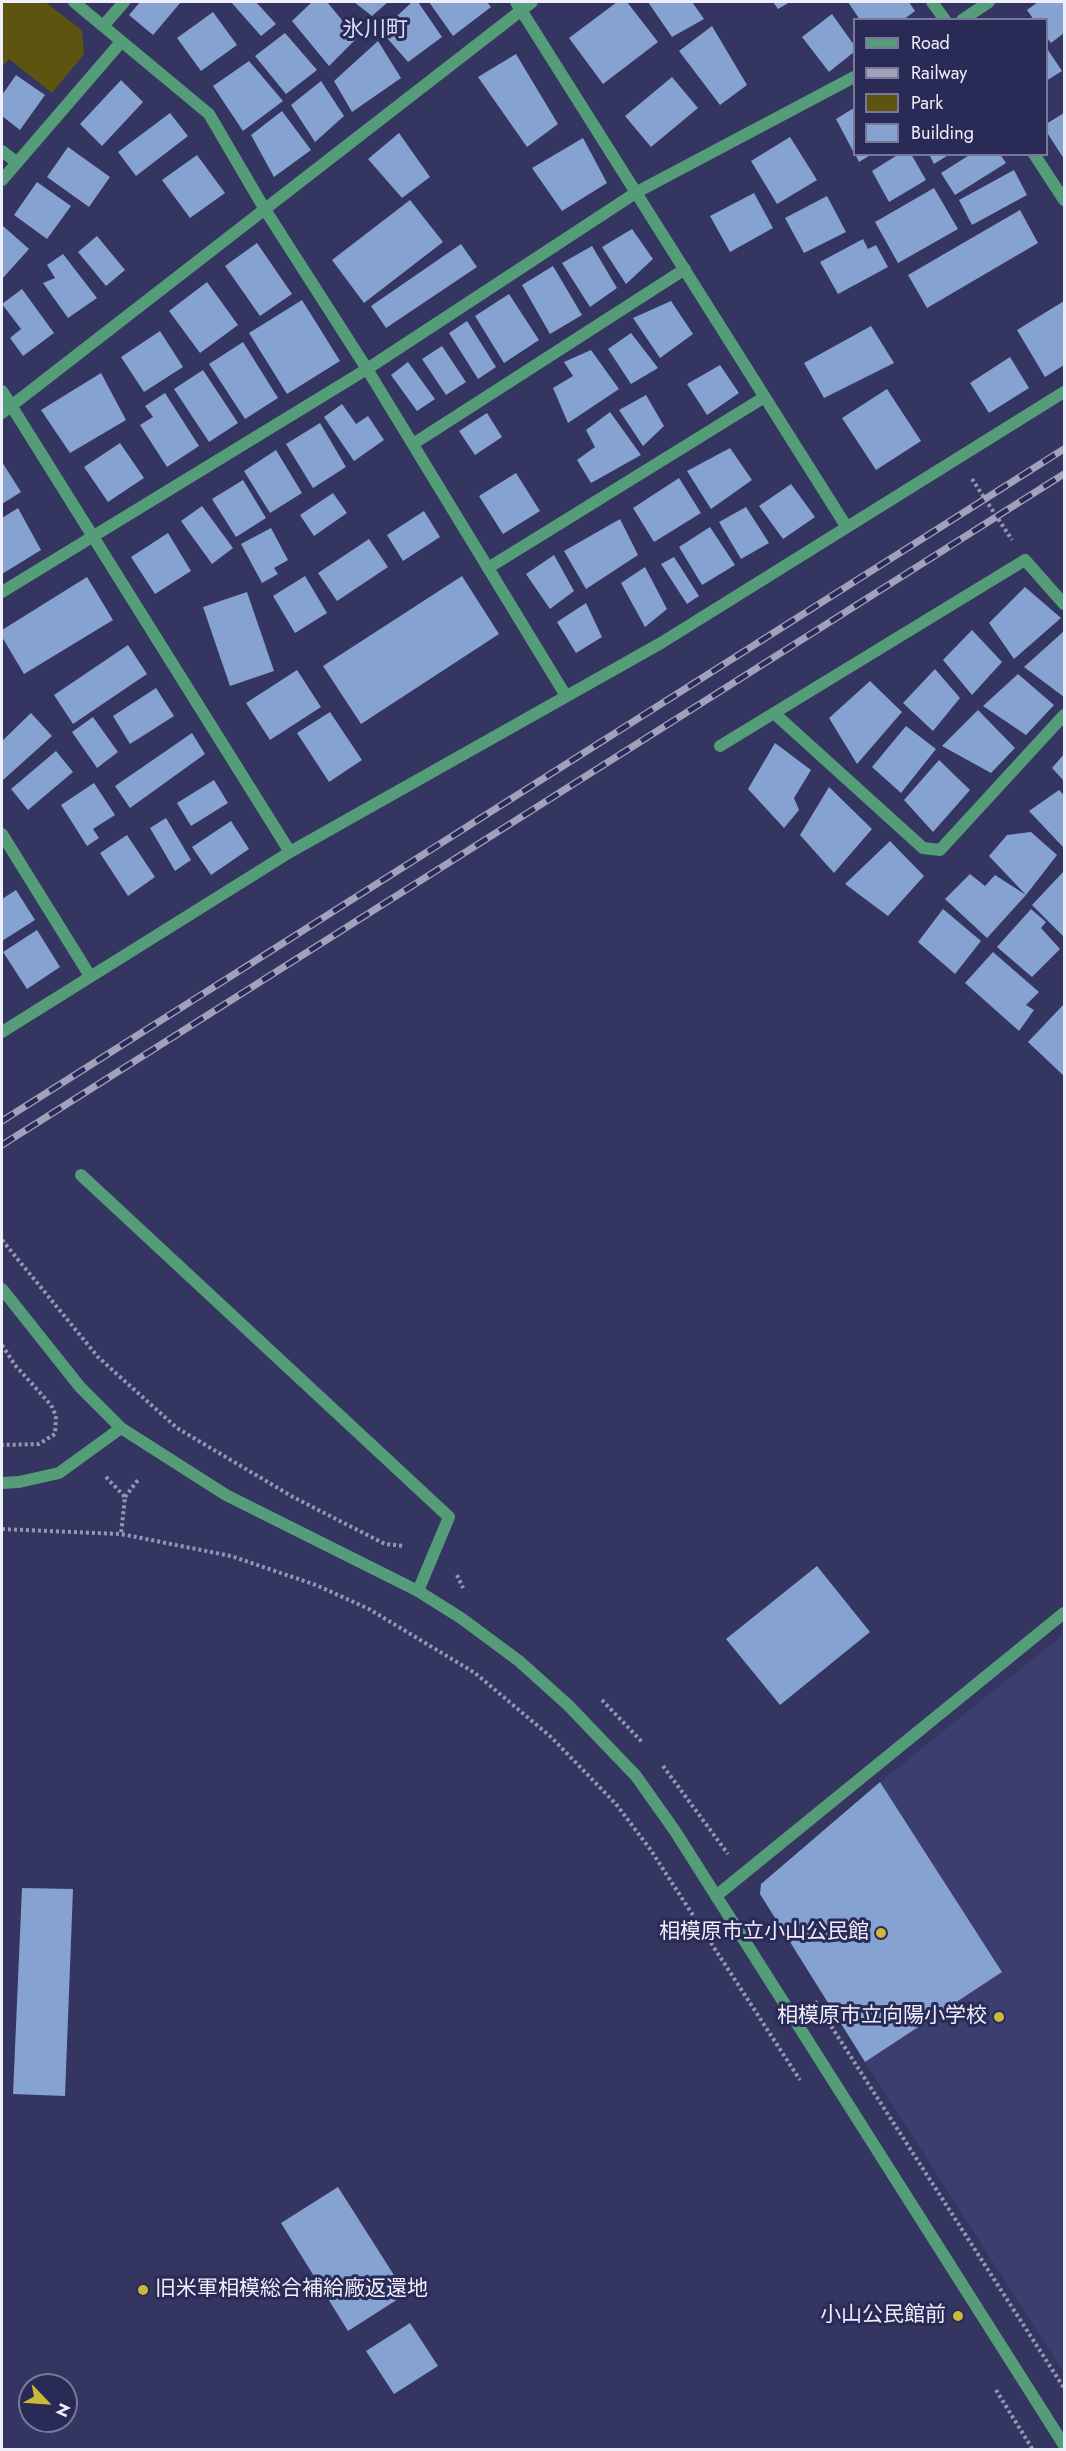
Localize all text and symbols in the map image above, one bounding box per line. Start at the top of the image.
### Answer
district label: 氷川町 [342,18,408,44]
legend [853,18,1048,156]
text: Road [911,30,950,56]
text: Railway [911,60,967,86]
text: Park [911,90,943,116]
text: Building [911,120,974,146]
place label: 相模原市立小山公民館 [659,1920,869,1946]
marker: 相模原市立小山公民館 [874,1926,888,1940]
place label: 相模原市立向陽小学校 [777,2004,987,2030]
marker: 相模原市立向陽小学校 [992,2010,1006,2024]
place label: 旧米軍相模総合補給廠返還地 [155,2277,428,2303]
marker: 旧米軍相模総合補給廠返還地 [136,2283,150,2297]
place label: 小山公民館前 [820,2303,946,2329]
marker: 小山公民館前 [951,2309,965,2323]
north arrow [18,2373,78,2433]
text: N [50,2399,76,2421]

